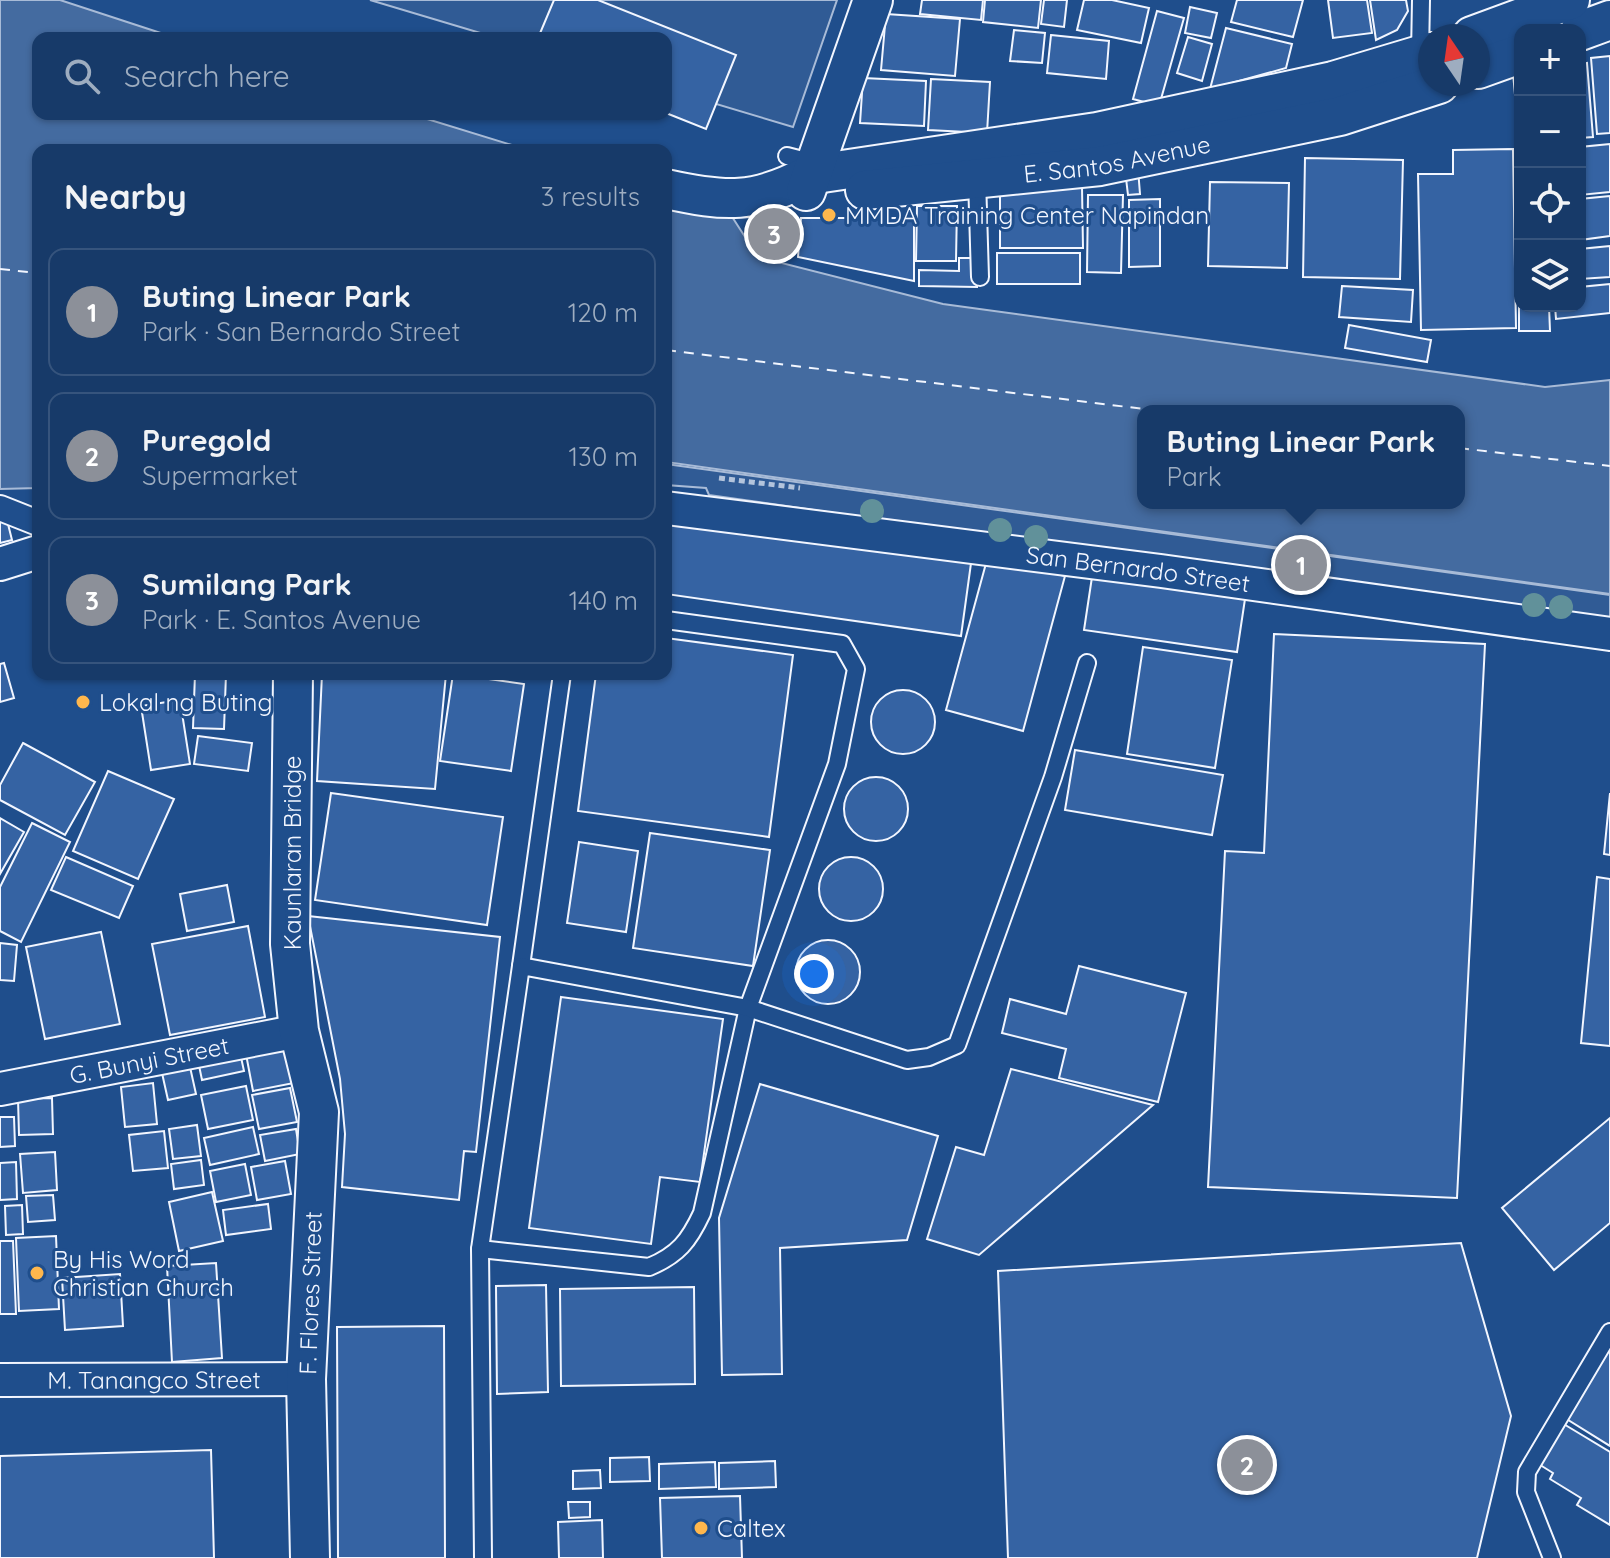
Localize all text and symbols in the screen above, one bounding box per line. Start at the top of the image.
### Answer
north arrow [1418,24,1490,96]
map controls [1514,24,1586,312]
button: + [1514,24,1586,96]
search box [32,32,672,120]
icon: search [60,54,104,98]
text: Search here [124,57,290,95]
button: − [1514,96,1586,168]
street label: E. Santos Avenue [1022,128,1213,189]
button: locate [1514,168,1586,240]
text: Nearby [64,175,187,218]
text: 3 results [541,180,640,213]
place label: MMDA Training Center Napindan [845,200,1209,230]
pin: 3 [748,204,800,264]
marker: MMDA Training Center Napindan [820,206,838,224]
button: layers [1514,240,1586,312]
text: Buting Linear Park [142,277,411,315]
text: 1 [87,296,97,329]
text: 120 m [568,296,638,329]
text: Park · San Bernardo Street [142,315,460,348]
popup [1137,405,1465,509]
text: Puregold [142,421,271,459]
text: Buting Linear Park [1167,422,1435,460]
text: 2 [85,440,99,473]
text: 130 m [568,440,638,473]
text: Supermarket [142,459,298,492]
text: Park [1167,460,1222,493]
pin: 1 [1275,535,1327,595]
street label: San Bernardo Street [1025,539,1252,598]
text: Sumilang Park [142,565,352,603]
text: 3 [85,584,99,617]
text: 140 m [569,584,638,617]
text: Park · E. Santos Avenue [142,603,421,636]
place label: Lokal ng Buting [99,687,272,717]
marker: Lokal ng Buting [74,693,92,711]
street label: Kaunlaran Bridge [277,756,307,950]
your location [794,954,834,994]
street label: G. Bunyi Street [67,1030,231,1090]
street label: F. Flores Street [292,1211,328,1375]
place label: By His Word Christian Church [53,1244,234,1302]
marker: By His Word Christian Church [28,1264,46,1282]
street label: M. Tanangco Street [47,1364,261,1395]
pin: 2 [1221,1435,1273,1495]
place label: Caltex [717,1513,786,1543]
marker: Caltex [692,1519,710,1537]

